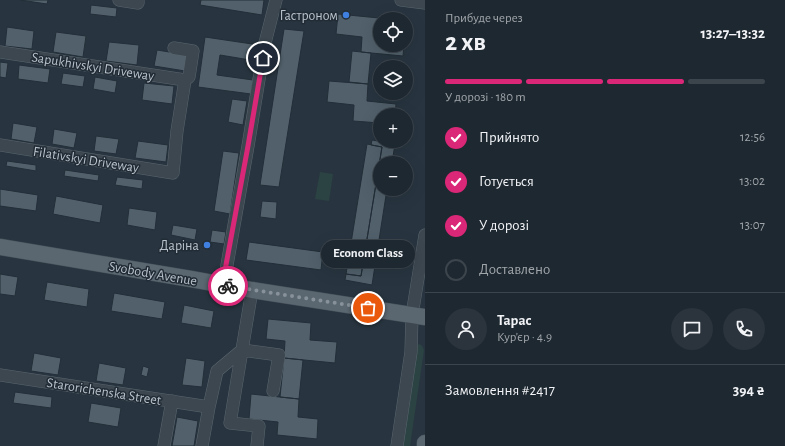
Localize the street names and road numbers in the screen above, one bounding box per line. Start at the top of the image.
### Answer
street label: Sapukhivskyi Driveway [31,50,155,84]
street label: Filativskyi Driveway [32,145,140,175]
street label: Svobody Avenue [108,259,198,289]
street label: Starorichenska Street [46,376,163,408]

